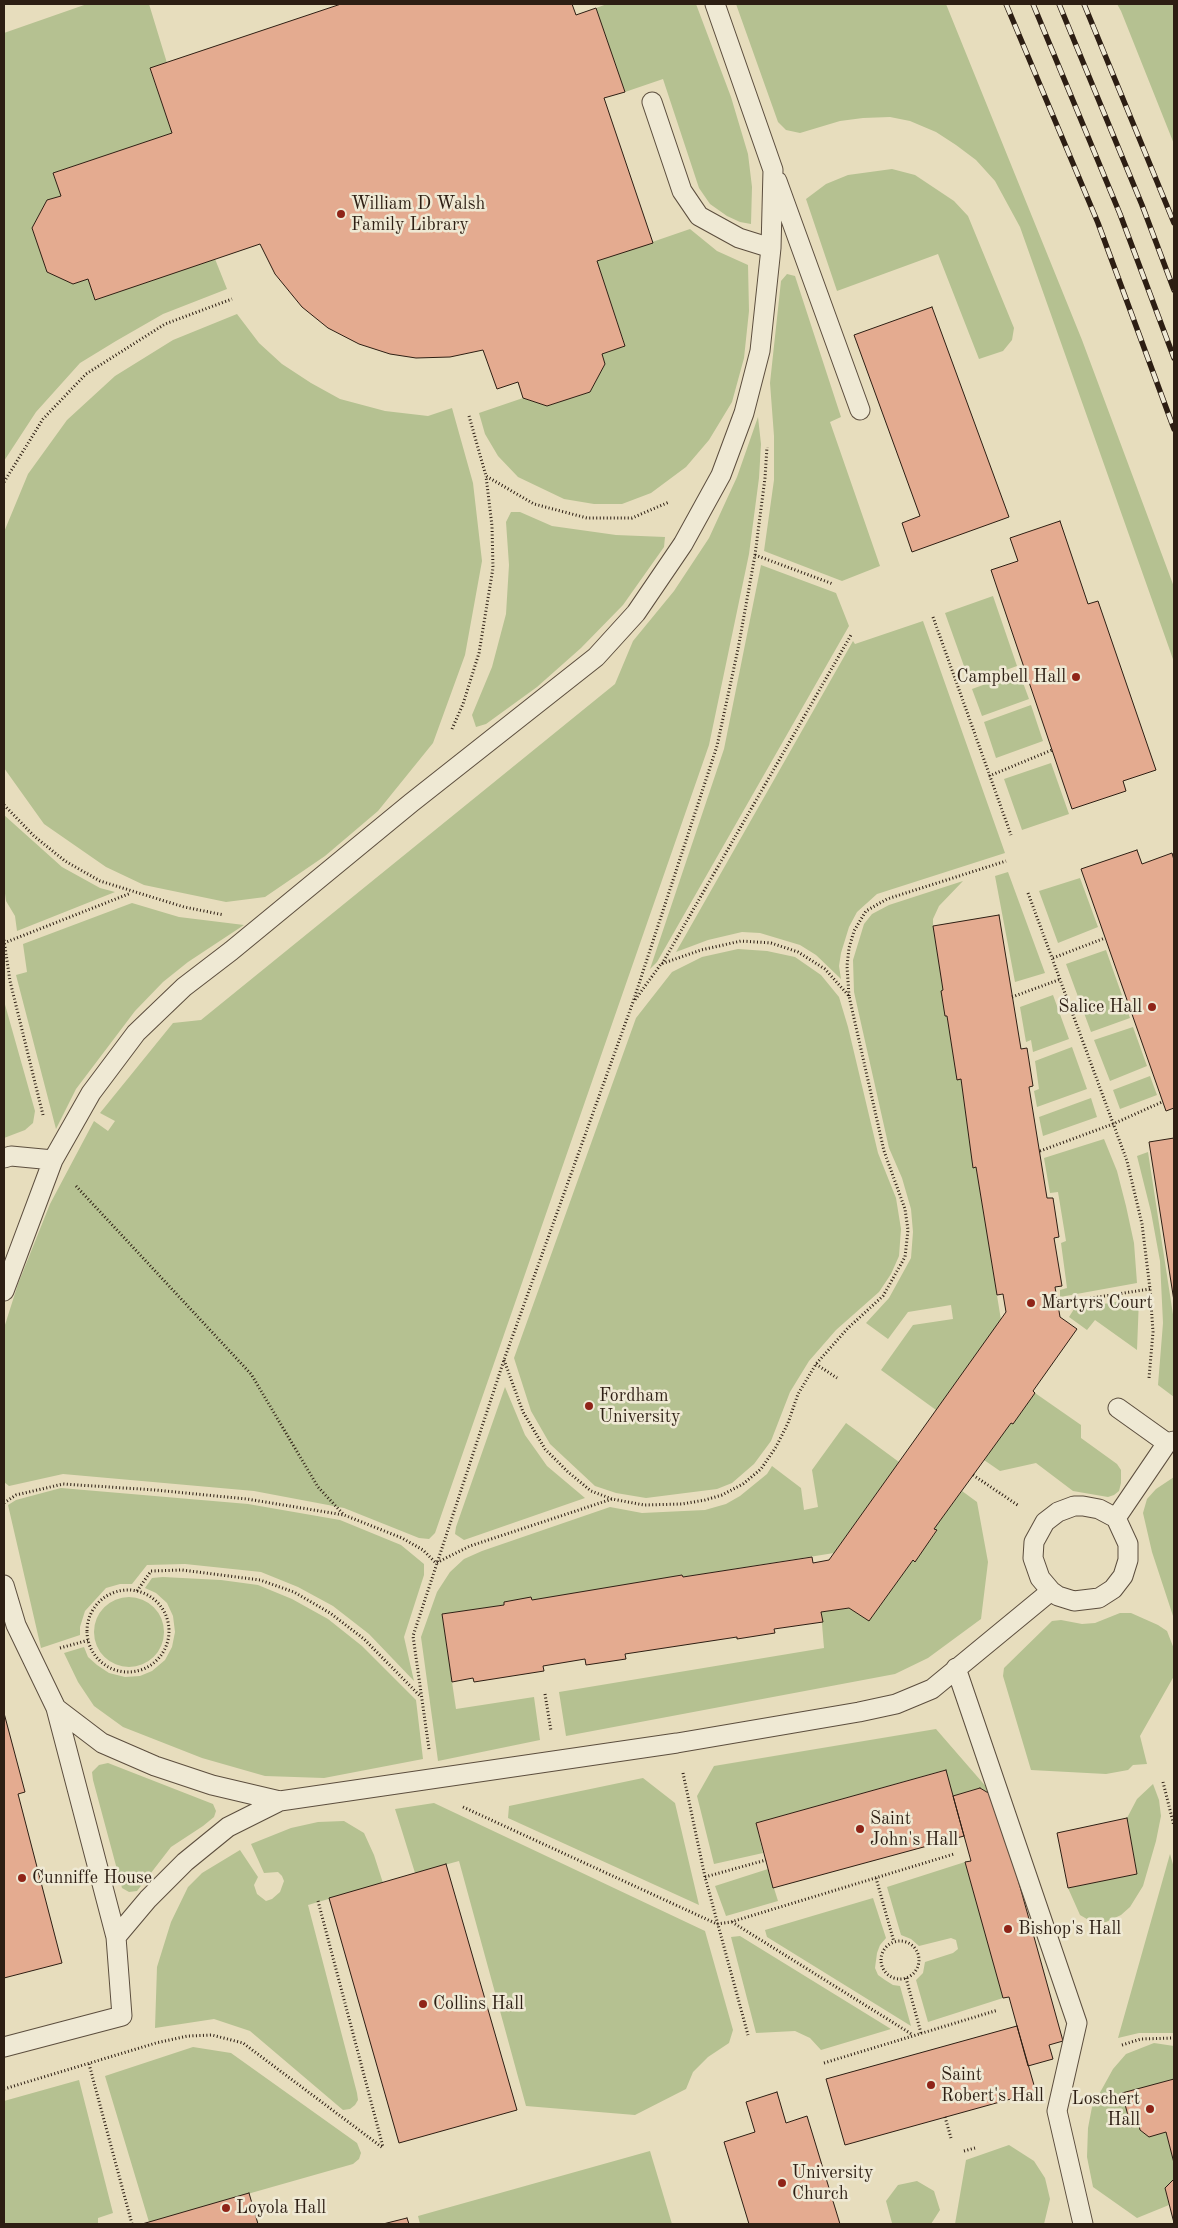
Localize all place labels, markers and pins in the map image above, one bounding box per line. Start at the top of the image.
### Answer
place label: William D Walsh Family Library [351,193,485,235]
marker: William D Walsh Family Library [335,208,347,220]
place label: Campbell Hall [956,666,1066,688]
marker: Campbell Hall [1070,671,1082,683]
place label: Salice Hall [1058,996,1142,1018]
marker: Salice Hall [1146,1001,1158,1013]
place label: Martyrs Court [1041,1292,1153,1314]
marker: Martyrs Court [1025,1297,1037,1309]
place label: Fordham University [599,1385,680,1428]
marker: Fordham University [583,1400,595,1412]
place label: Saint John's Hall [870,1808,958,1850]
marker: Saint John's Hall [854,1823,866,1835]
place label: Cunniffe House [32,1867,152,1889]
marker: Cunniffe House [16,1872,28,1884]
place label: Bishop's Hall [1018,1918,1121,1940]
marker: Bishop's Hall [1002,1923,1014,1935]
place label: Collins Hall [433,1993,524,2015]
marker: Collins Hall [417,1998,429,2010]
place label: Saint Robert's Hall [941,2064,1044,2106]
marker: Saint Robert's Hall [925,2079,937,2091]
place label: Loschert Hall [1072,2088,1140,2130]
marker: Loschert Hall [1144,2103,1156,2115]
place label: University Church [792,2162,873,2204]
marker: University Church [776,2177,788,2189]
place label: Loyola Hall [236,2197,326,2219]
marker: Loyola Hall [220,2202,232,2214]

